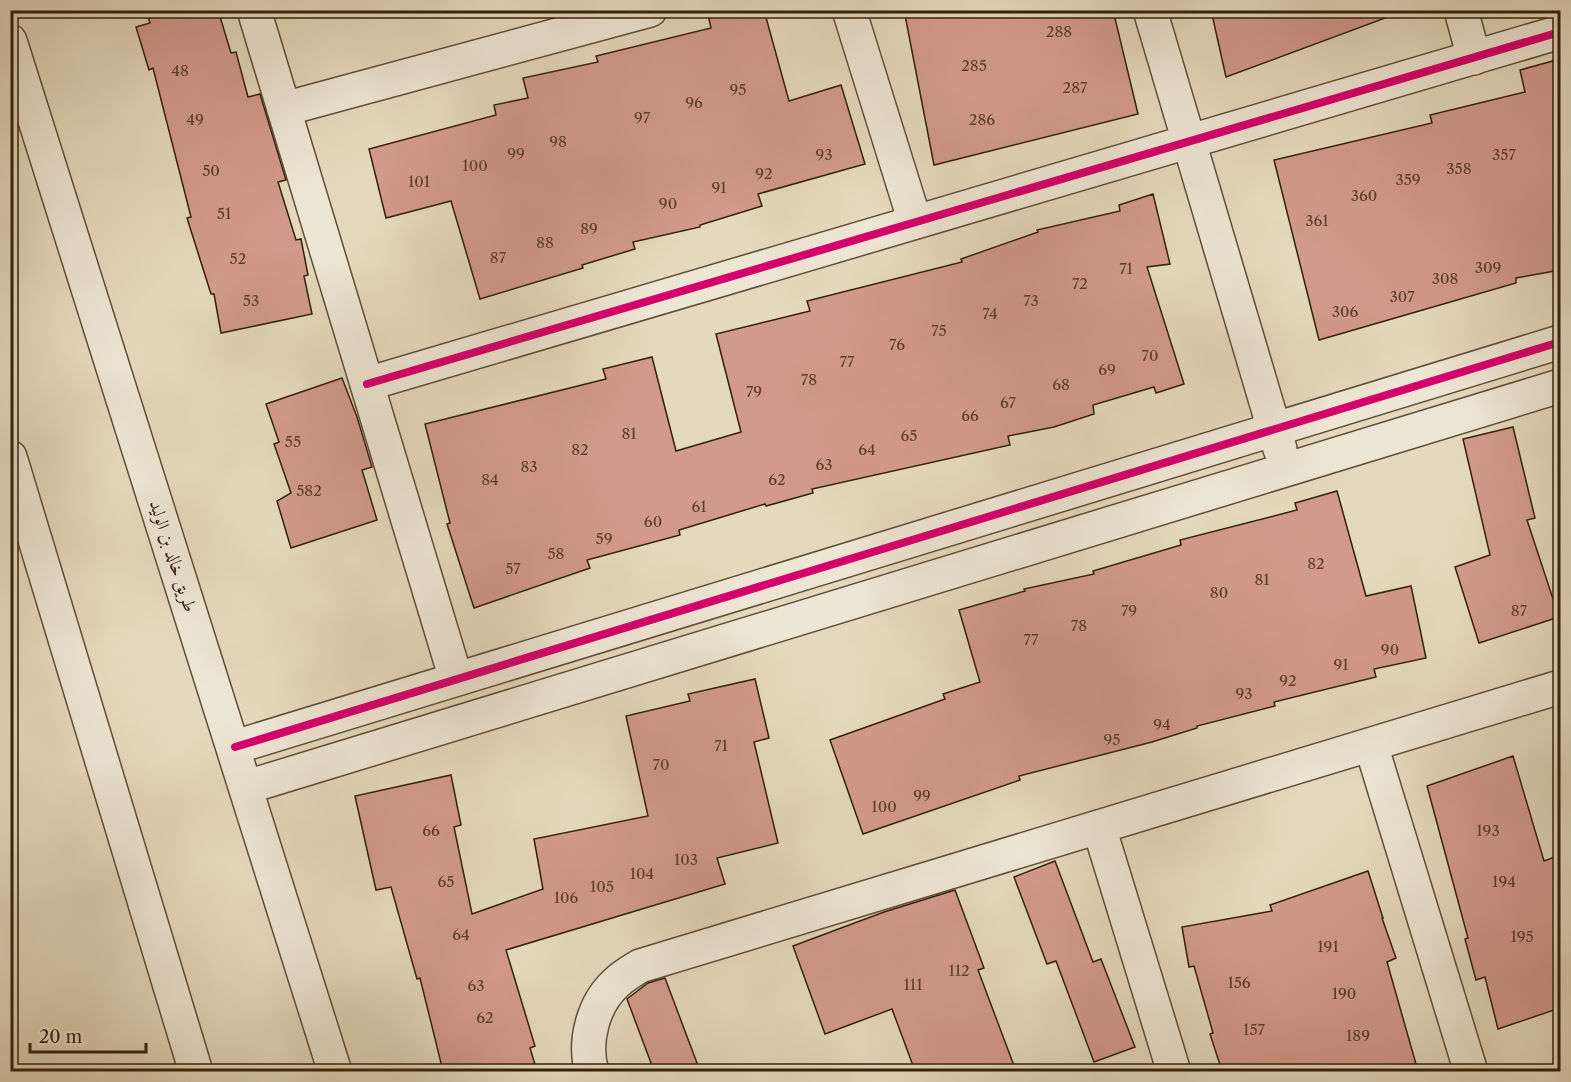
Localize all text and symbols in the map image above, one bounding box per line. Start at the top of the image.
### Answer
house number: 288 [1046,22,1072,41]
house number: 285 [961,56,987,75]
house number: 48 [171,61,189,80]
house number: 287 [1063,78,1088,97]
house number: 95 [730,80,746,99]
house number: 96 [685,93,703,112]
house number: 97 [634,108,651,127]
house number: 49 [186,110,204,129]
house number: 286 [969,110,995,129]
house number: 98 [549,132,567,151]
house number: 99 [507,144,525,163]
house number: 93 [815,145,833,164]
house number: 357 [1492,145,1517,164]
house number: 100 [462,156,488,175]
house number: 358 [1446,159,1472,178]
house number: 50 [202,161,220,180]
house number: 92 [755,164,773,183]
house number: 359 [1395,170,1421,189]
house number: 101 [408,172,431,191]
house number: 91 [711,178,727,197]
house number: 360 [1351,186,1377,205]
house number: 90 [659,194,677,213]
house number: 51 [217,204,232,223]
house number: 361 [1305,211,1329,230]
house number: 89 [580,219,598,238]
house number: 88 [536,233,554,252]
house number: 87 [490,248,507,267]
house number: 52 [230,249,246,268]
house number: 309 [1475,258,1501,277]
house number: 71 [1119,259,1134,278]
house number: 308 [1432,269,1458,288]
house number: 72 [1072,274,1088,293]
house number: 307 [1389,287,1415,306]
house number: 53 [243,291,259,310]
house number: 73 [1023,291,1039,310]
house number: 306 [1332,302,1358,321]
house number: 74 [982,304,998,323]
house number: 75 [931,321,947,340]
house number: 76 [889,335,905,354]
house number: 70 [1142,346,1158,365]
house number: 77 [840,352,855,371]
house number: 69 [1098,360,1116,379]
house number: 78 [801,370,817,389]
house number: 68 [1052,375,1070,394]
house number: 79 [746,382,762,401]
house number: 67 [1000,393,1017,412]
house number: 66 [961,406,979,425]
house number: 81 [621,424,637,443]
house number: 65 [901,426,917,445]
house number: 55 [285,432,301,451]
house number: 82 [571,440,589,459]
house number: 64 [858,440,876,459]
house number: 63 [815,455,833,474]
house number: 83 [520,457,538,476]
house number: 84 [481,470,499,489]
house number: 62 [768,470,786,489]
house number: 582 [296,481,322,500]
street label: طريق خالد بن الوليد [144,497,201,615]
house number: 61 [691,497,707,516]
house number: 60 [644,512,662,531]
house number: 59 [596,529,612,548]
house number: 58 [547,544,565,563]
house number: 82 [1307,554,1325,573]
house number: 57 [505,559,521,578]
house number: 81 [1254,570,1270,589]
house number: 80 [1210,583,1228,602]
house number: 79 [1121,601,1137,620]
house number: 87 [1511,601,1528,620]
house number: 78 [1071,616,1087,635]
house number: 77 [1024,630,1039,649]
house number: 90 [1381,640,1399,659]
house number: 91 [1333,655,1349,674]
house number: 92 [1279,671,1297,690]
house number: 93 [1235,684,1253,703]
house number: 94 [1153,715,1171,734]
house number: 95 [1104,730,1120,749]
house number: 71 [714,736,729,755]
house number: 70 [653,755,669,774]
house number: 99 [913,786,931,805]
house number: 100 [871,797,897,816]
house number: 66 [422,821,440,840]
house number: 193 [1476,821,1500,840]
house number: 103 [674,850,698,869]
house number: 104 [630,864,654,883]
house number: 65 [438,872,454,891]
house number: 194 [1492,872,1516,891]
house number: 105 [590,877,614,896]
house number: 106 [554,888,579,907]
house number: 64 [452,925,470,944]
house number: 195 [1510,927,1534,946]
house number: 191 [1317,937,1339,956]
house number: 112 [948,961,970,980]
house number: 156 [1227,973,1251,992]
house number: 111 [904,975,923,994]
house number: 63 [467,976,485,995]
house number: 190 [1332,984,1356,1003]
house number: 62 [476,1008,494,1027]
scale bar [30,1016,146,1054]
house number: 157 [1243,1020,1266,1039]
text: 20 m [39,1026,83,1048]
house number: 189 [1346,1026,1370,1045]

